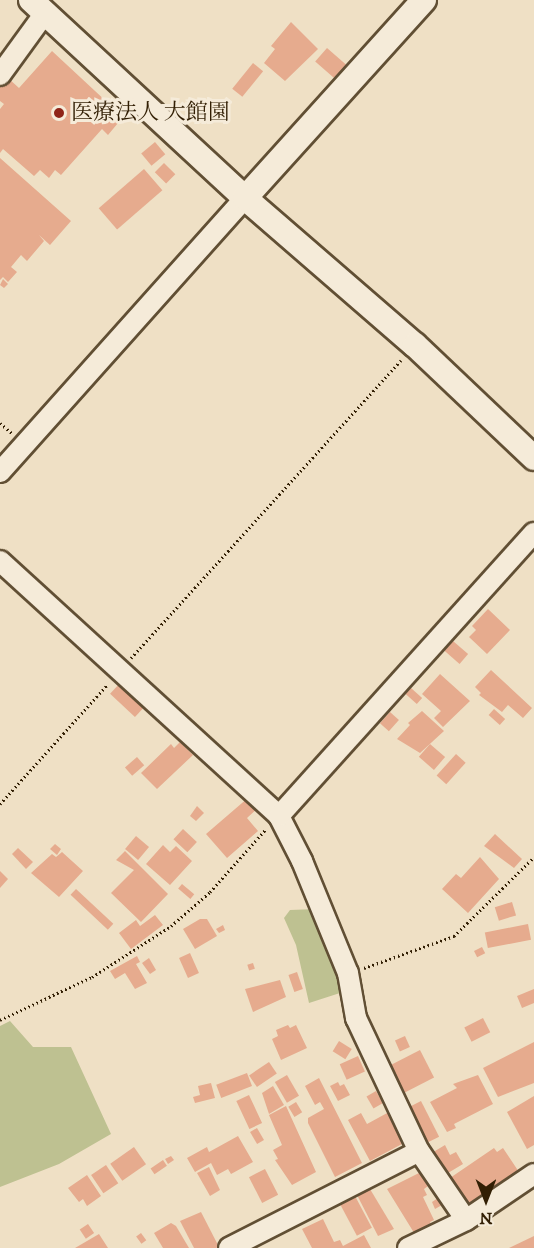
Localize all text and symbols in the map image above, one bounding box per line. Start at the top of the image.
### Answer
place label: 医療法人 大館園 [71,100,230,126]
marker: 医療法人 大館園 [52,106,66,120]
north arrow [456,1170,516,1230]
text: N [479,1208,493,1228]

